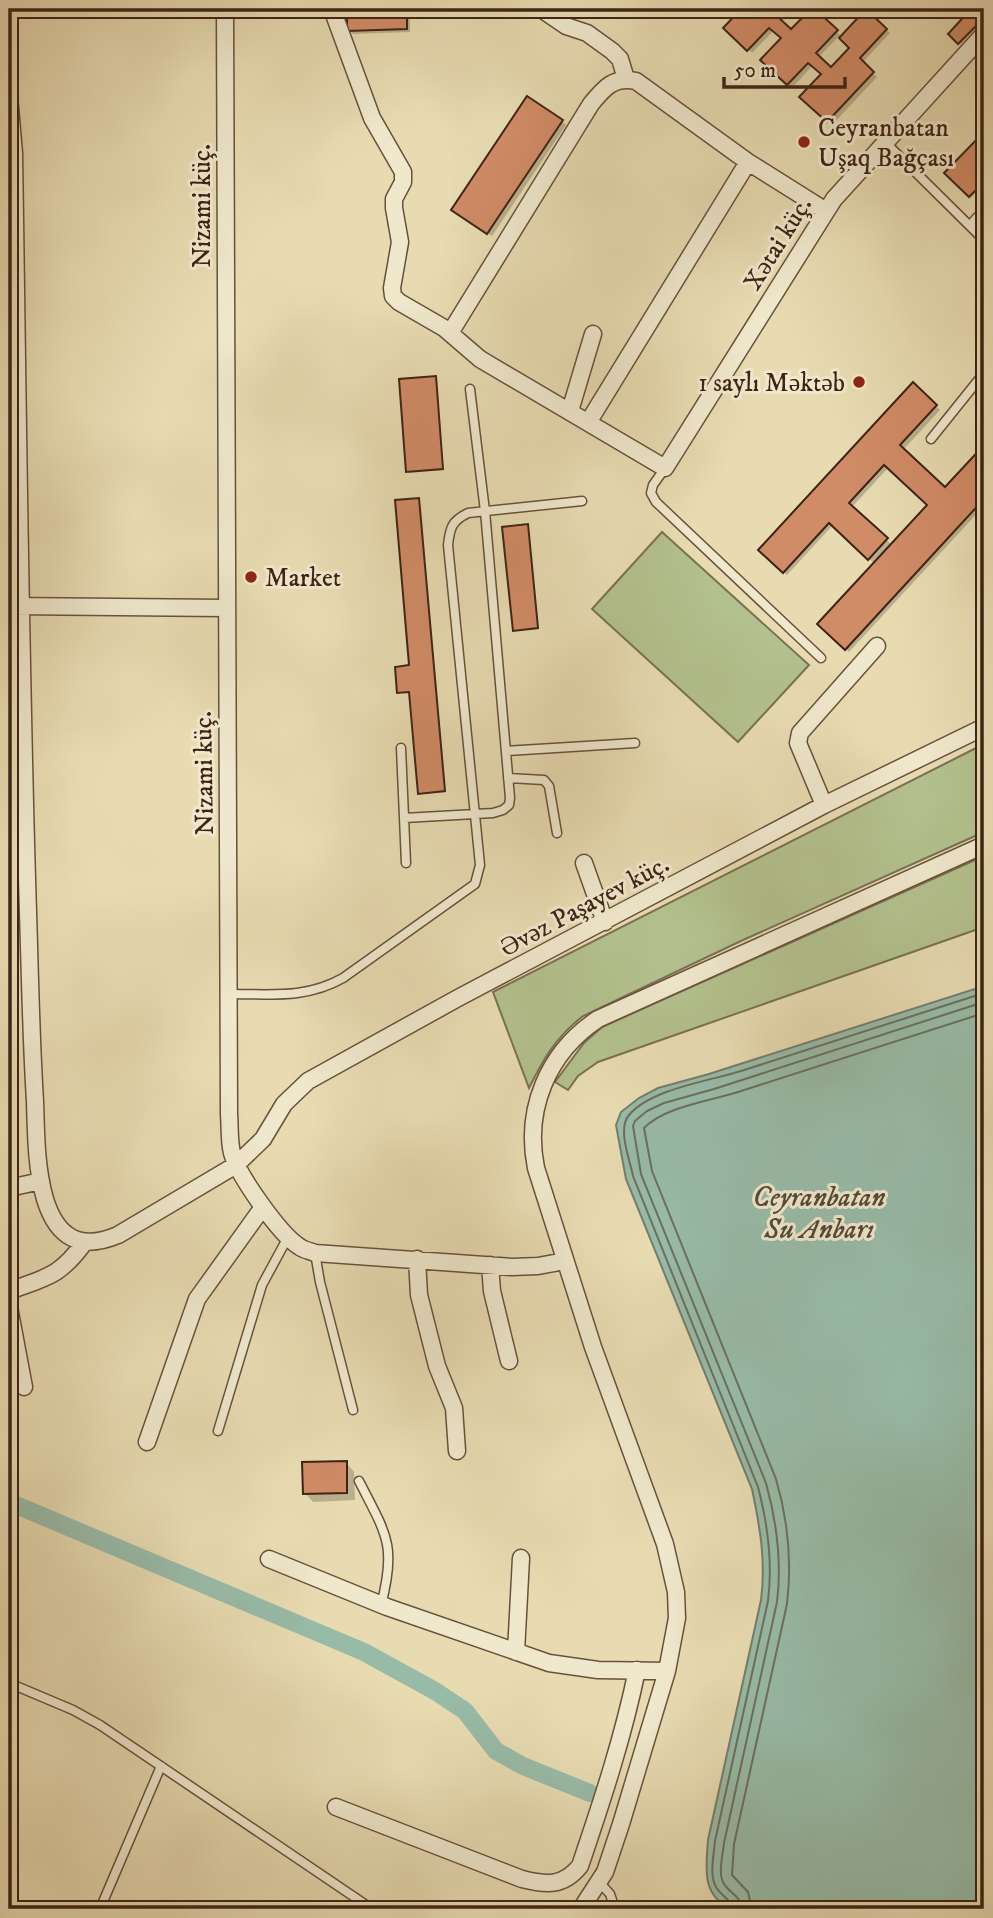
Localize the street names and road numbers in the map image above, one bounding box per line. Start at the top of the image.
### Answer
street label: Nizami küç. [186,144,219,268]
street label: Xətai küç. [737,191,820,297]
street label: Nizami küç. [187,711,222,835]
street label: Əvəz Paşayev küç. [494,848,675,965]

